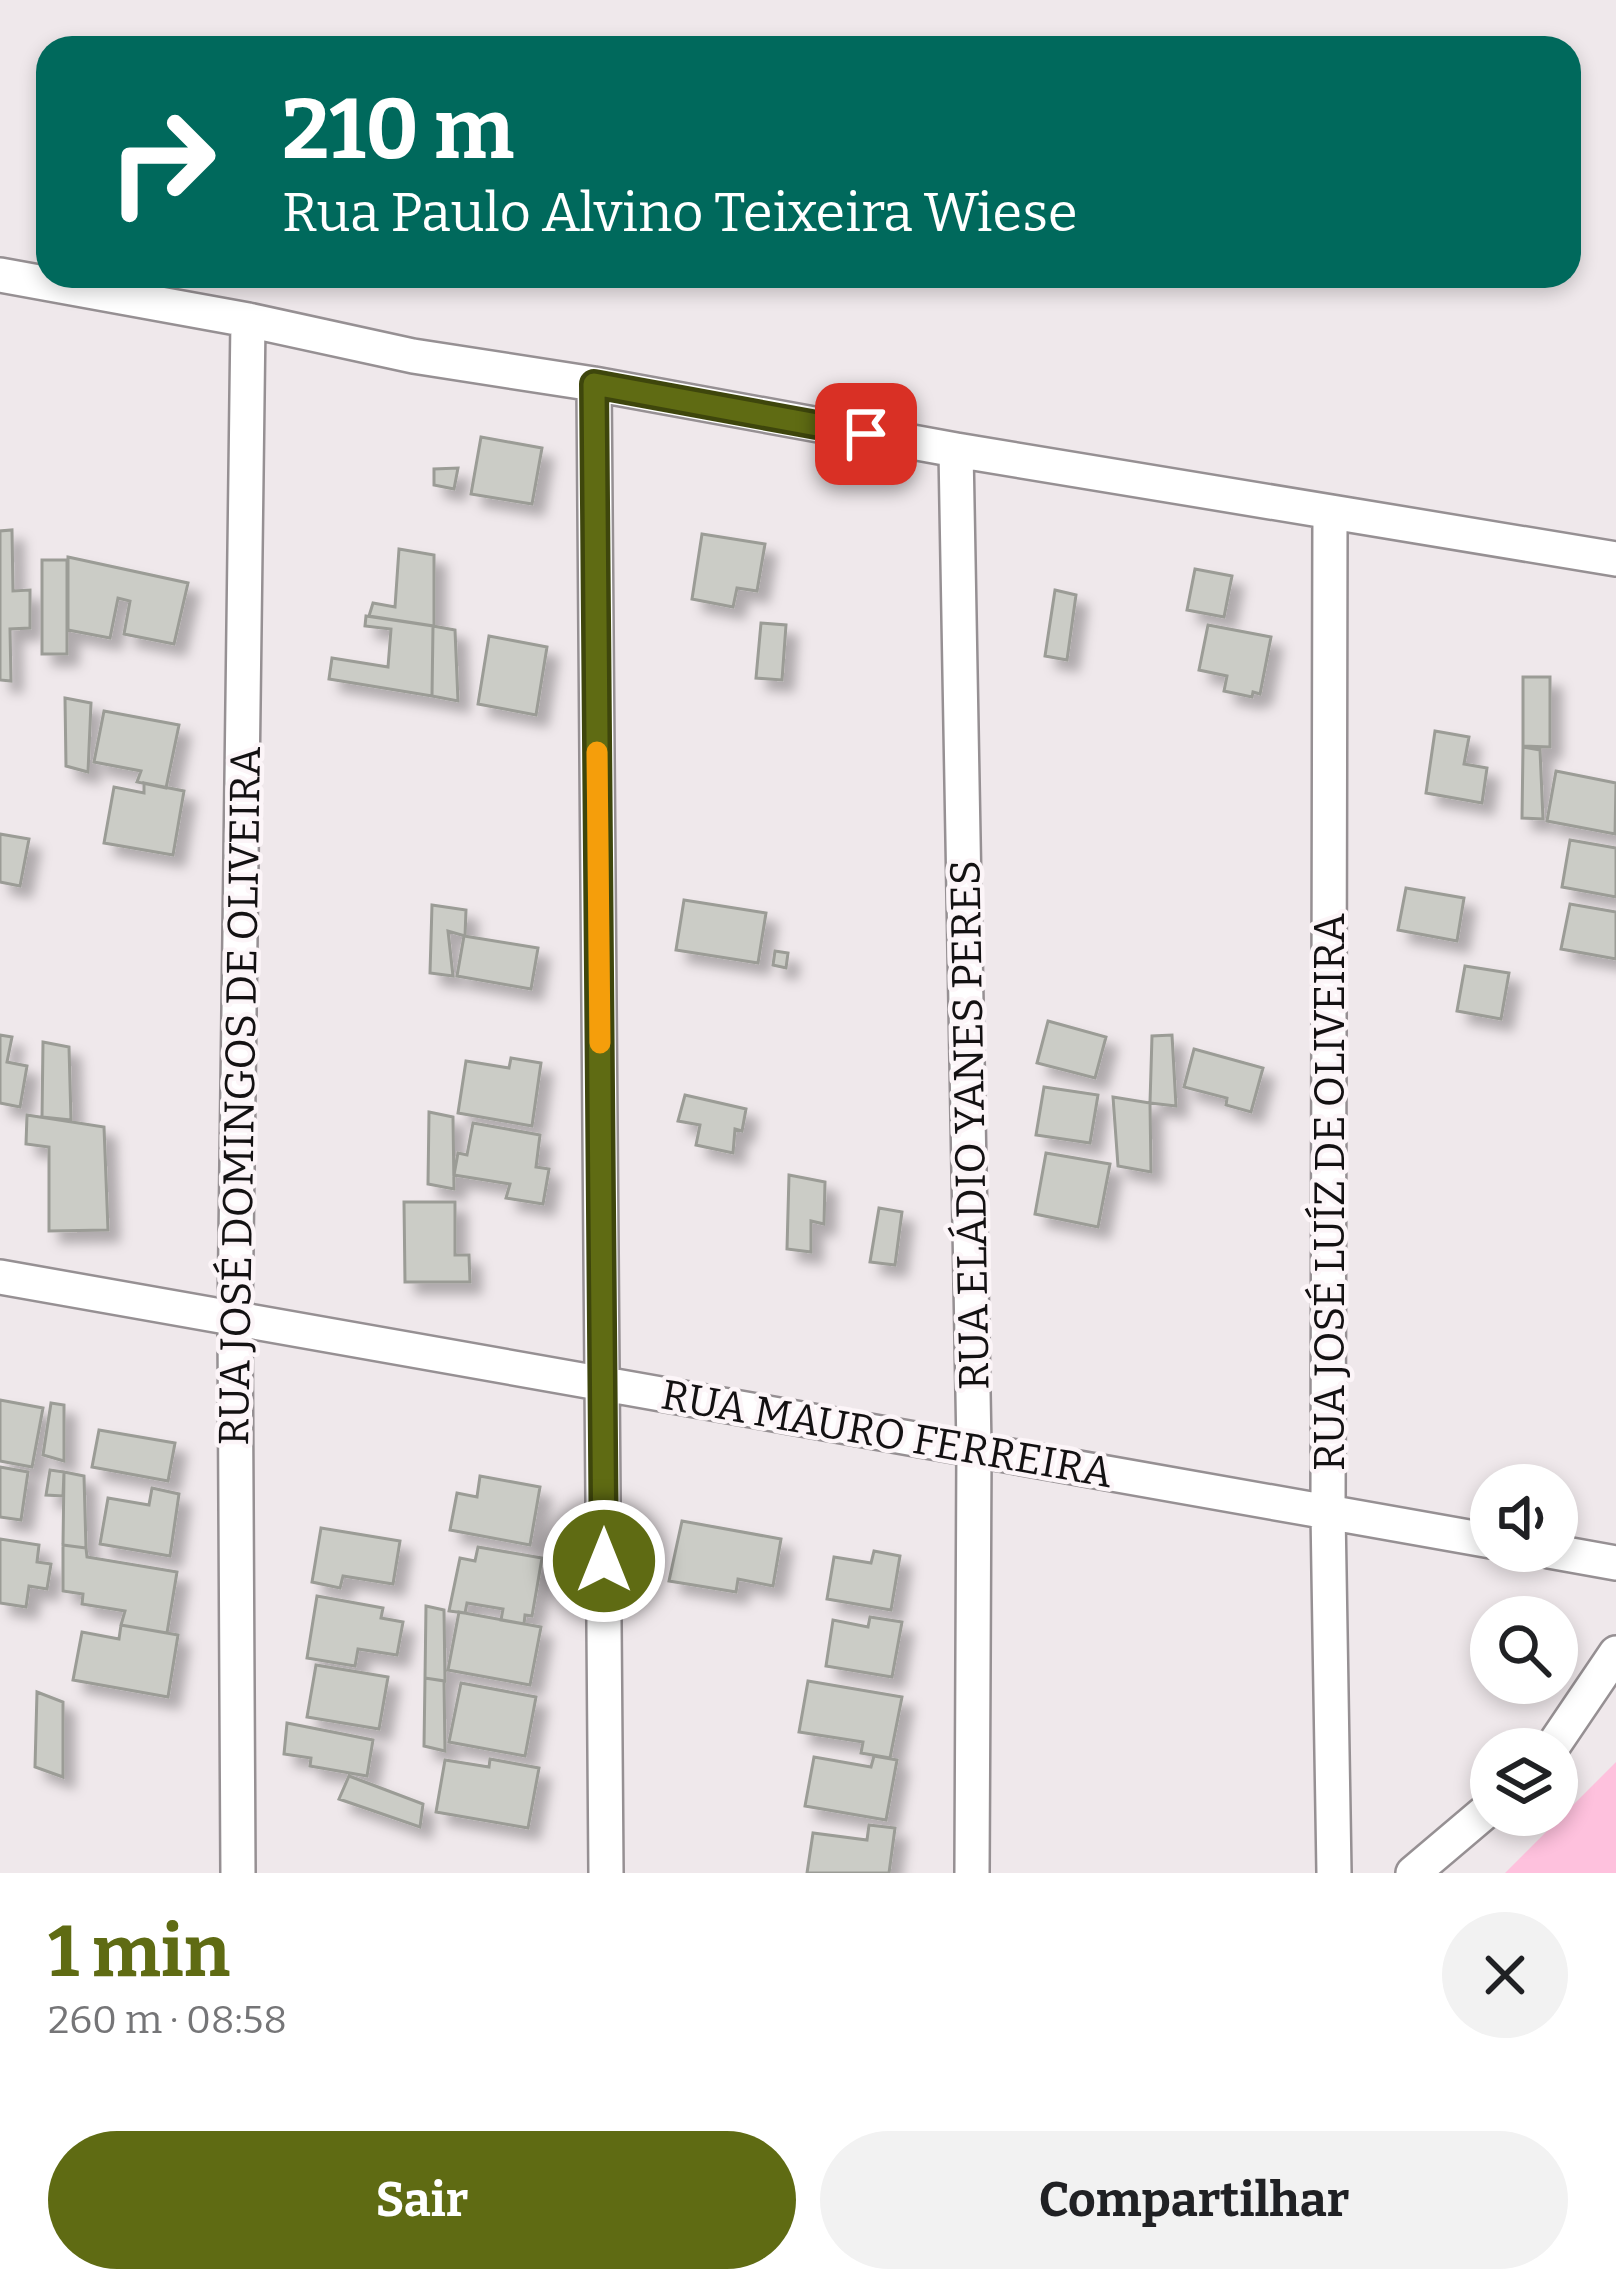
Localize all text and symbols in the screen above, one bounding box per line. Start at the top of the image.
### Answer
text: 210 m [282,79,514,180]
icon: right [84,84,240,240]
text: Rua Paulo Alvino Teixeira Wiese [282,181,1078,245]
pin [815,383,917,485]
icon: arrive [833,401,899,467]
street label: RUA JOSÉ DOMINGOS DE OLIVEIRA [208,746,271,1446]
street label: RUA ELÁDIO YANES PERES [939,860,1000,1390]
street label: RUA JOSÉ LUÍZ DE OLIVEIRA [1304,913,1355,1471]
street label: RUA MAURO FERREIRA [657,1370,1117,1498]
map controls [1470,1464,1578,1836]
button: sound [1470,1464,1578,1572]
position arrow [541,1498,667,1624]
button: search [1470,1596,1578,1704]
button: layers [1470,1728,1578,1836]
text: 1 min [48,1909,230,1995]
button: close [1442,1912,1568,2038]
text: 260 m · 08:58 [48,1997,287,2043]
button: Sair [48,2131,796,2269]
button: Compartilhar [820,2131,1568,2269]

